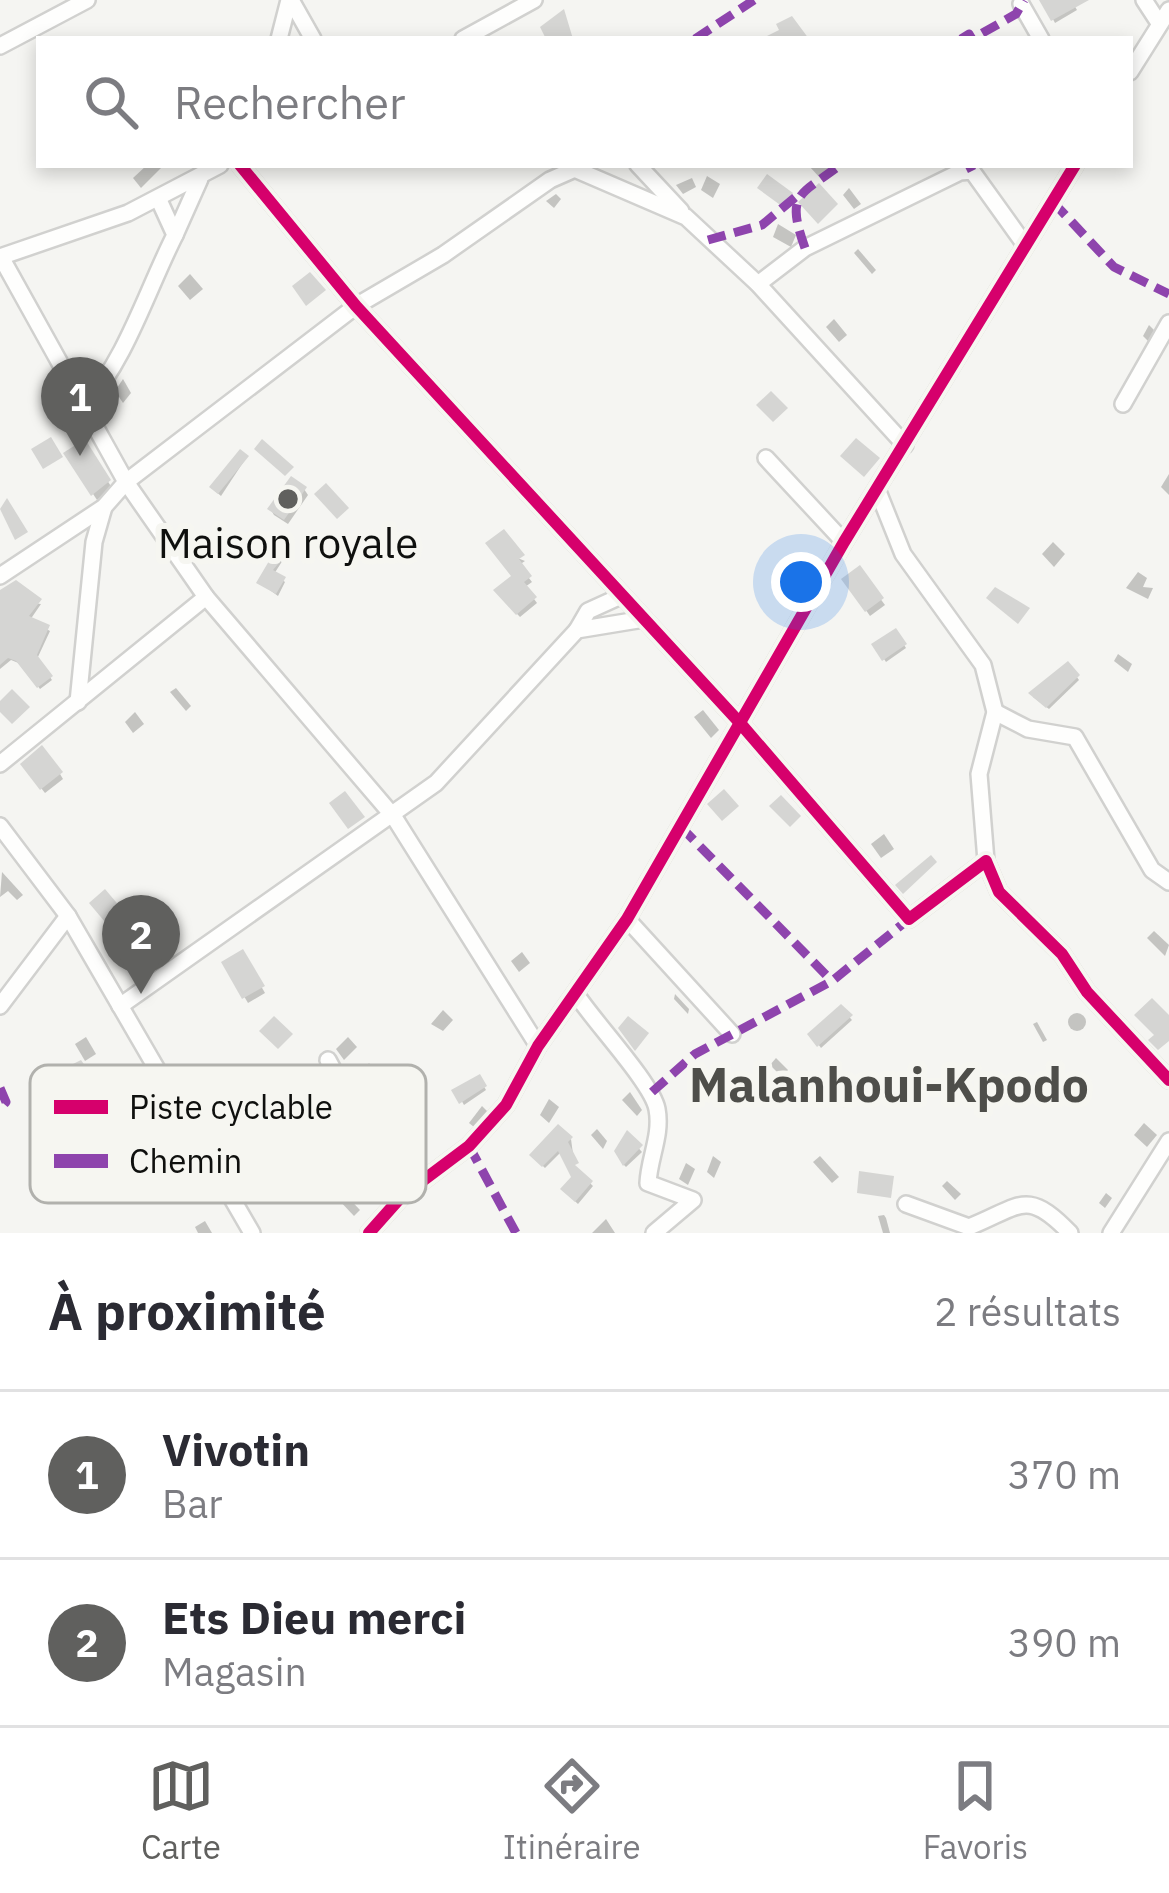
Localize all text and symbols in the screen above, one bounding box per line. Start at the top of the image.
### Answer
search box [36,36,1133,168]
icon: search [78,69,144,135]
text: Rechercher [174,73,405,131]
pin: 1 [41,357,119,456]
marker: Maison royale [275,486,301,512]
place label: Maison royale [158,515,418,570]
your location [771,552,831,612]
pin: 2 [102,895,180,994]
district label: Malanhoui-Kpodo [689,1053,1089,1115]
legend [30,1065,426,1203]
text: Piste cyclable [129,1085,333,1128]
text: Chemin [129,1139,242,1182]
text: À proximité [48,1278,326,1344]
text: 2 résultats [934,1286,1121,1337]
text: Vivotin [162,1420,310,1478]
text: 1 [75,1449,99,1500]
text: 370 m [1008,1449,1121,1500]
text: Bar [162,1478,223,1529]
text: Ets Dieu merci [162,1588,466,1646]
text: 2 [75,1617,99,1668]
text: 390 m [1008,1617,1121,1668]
text: Magasin [162,1646,307,1697]
tab: Carte [141,1753,221,1868]
tab: Itinéraire [503,1753,641,1868]
tab: Favoris [923,1753,1028,1868]

